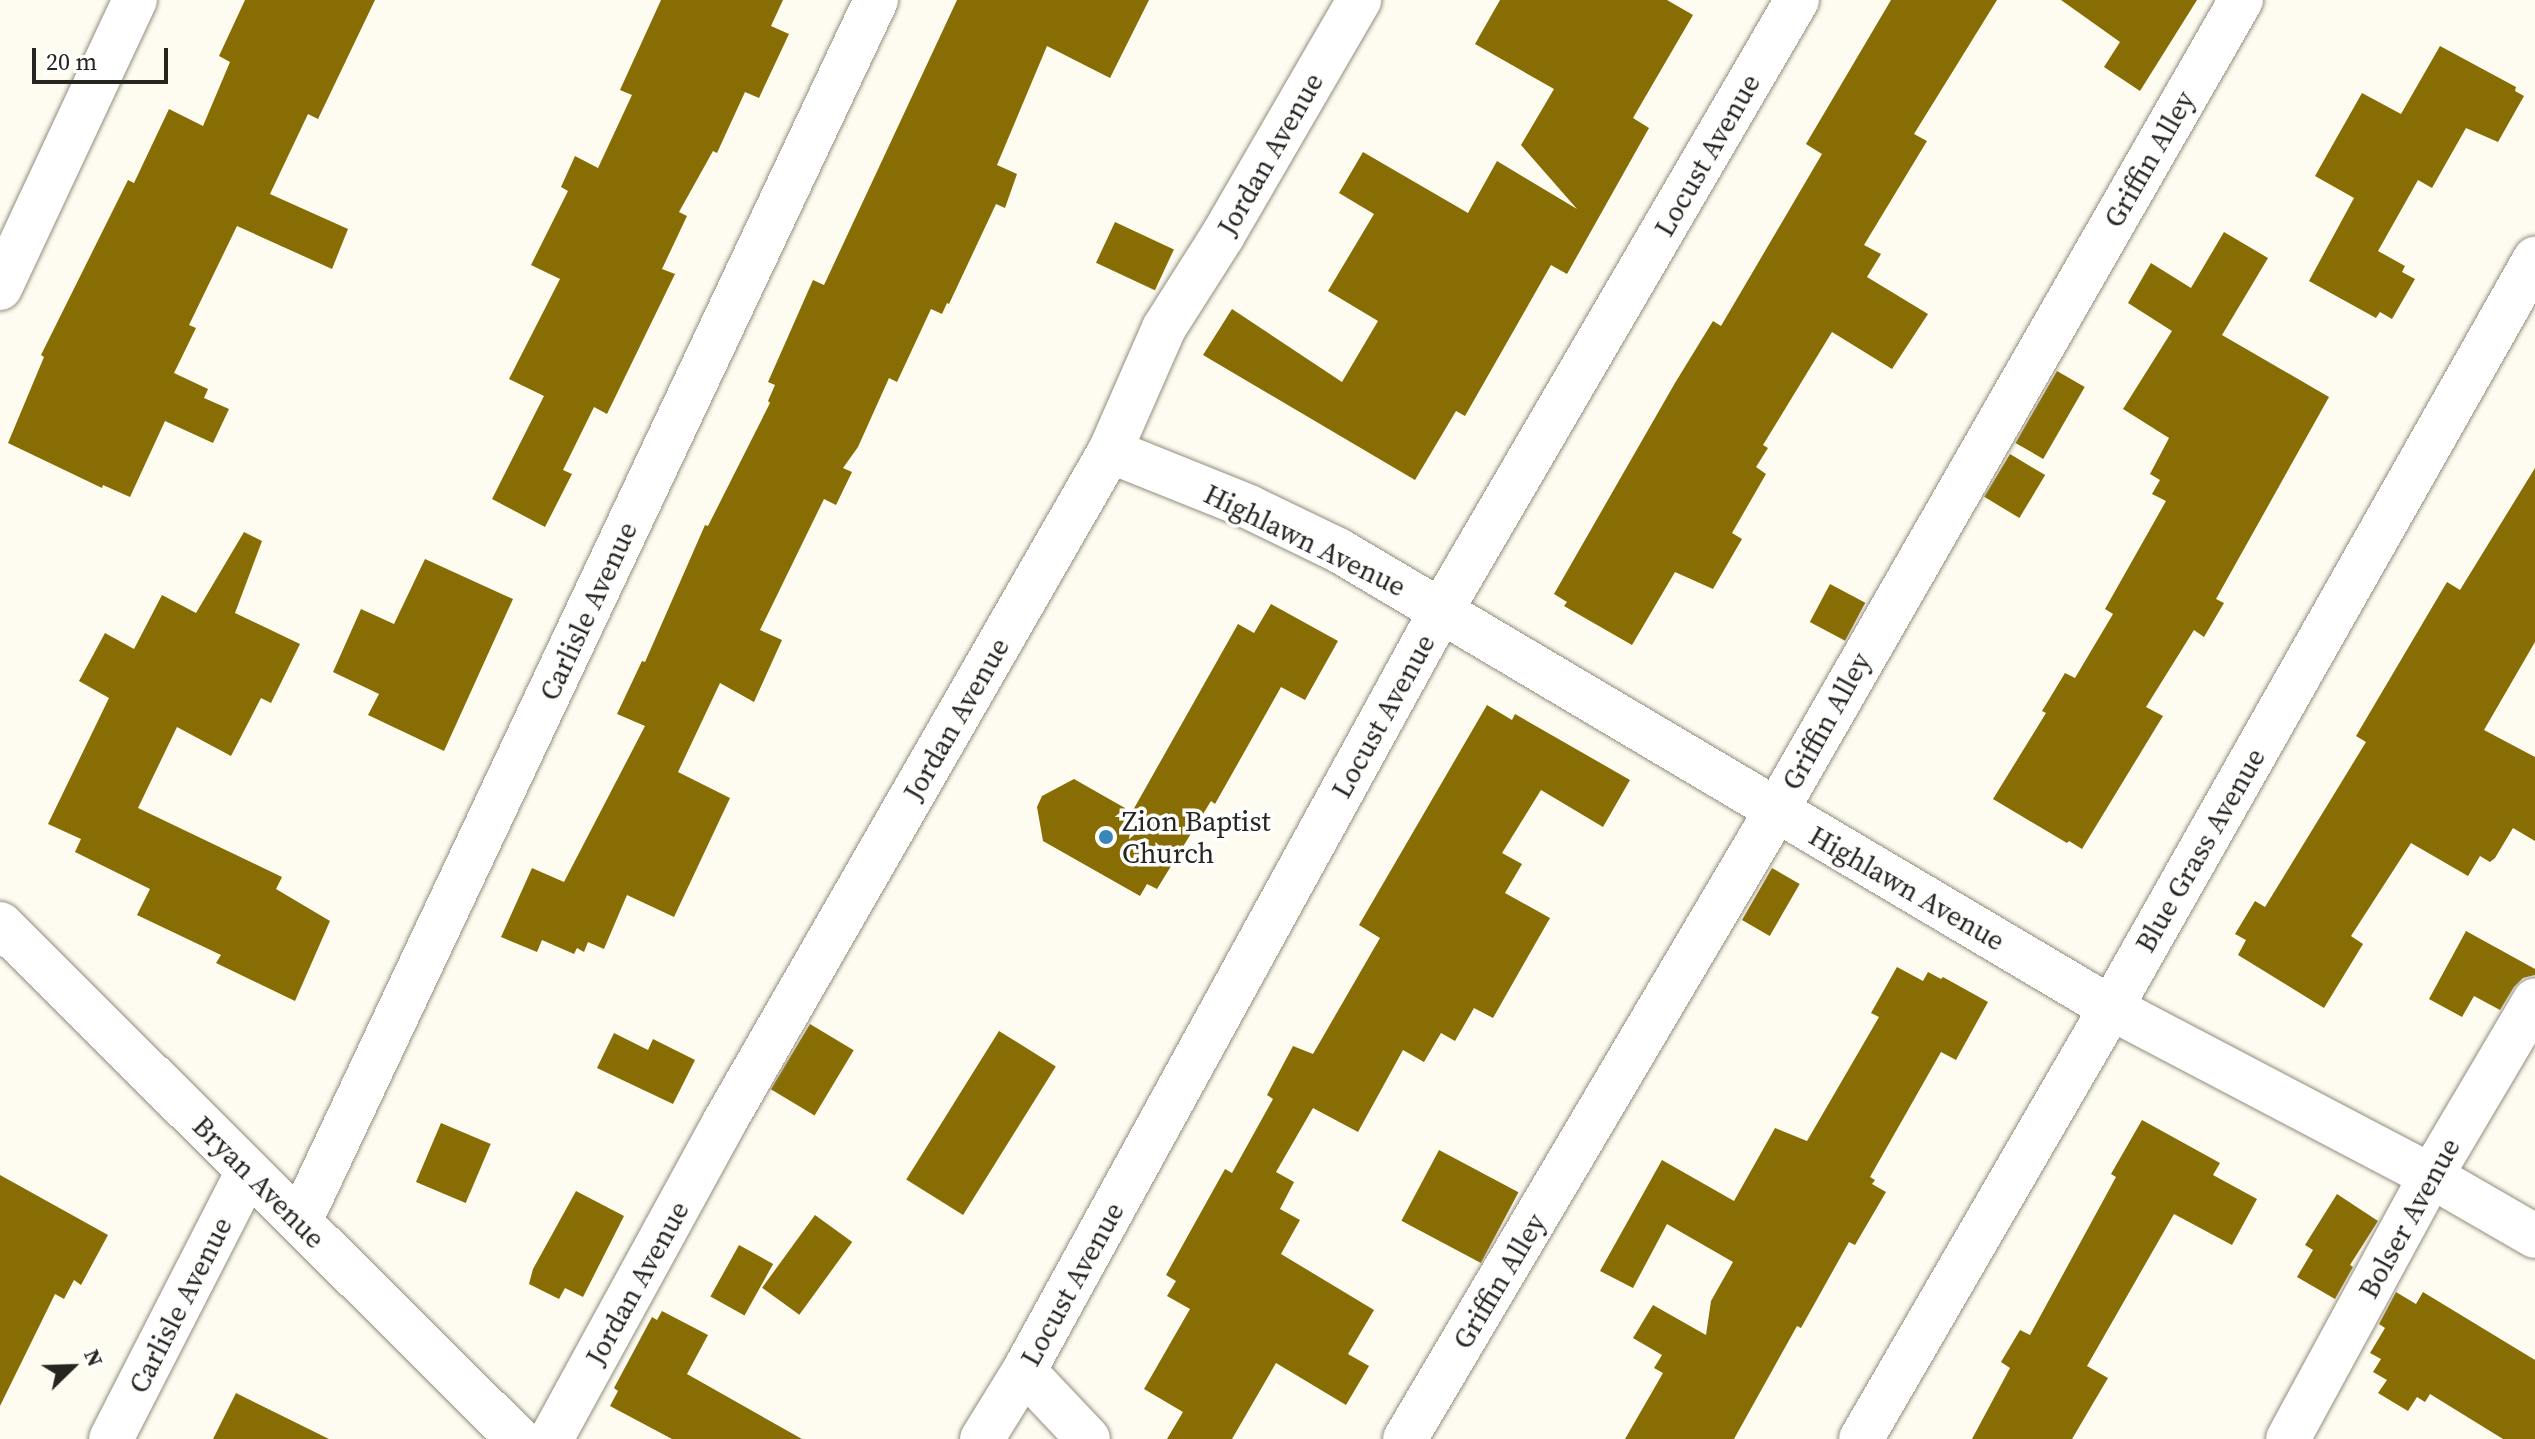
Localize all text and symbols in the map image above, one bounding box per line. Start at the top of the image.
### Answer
scale bar [36,32,172,82]
text: 20 m [46,45,97,78]
street label: Jordan Avenue [1210,67,1330,241]
street label: Locust Avenue [1647,68,1767,242]
street label: Griffin Alley [2096,85,2202,233]
street label: Highlawn Avenue [1199,477,1411,603]
street label: Carlisle Avenue [532,516,644,706]
street label: Locust Avenue [1324,628,1442,804]
street label: Jordan Avenue [896,632,1016,806]
street label: Griffin Alley [1774,646,1878,796]
street label: Blue Grass Avenue [2128,742,2272,958]
place label: Zion Baptist Church [1122,804,1271,870]
street label: Highlawn Avenue [1803,818,2011,958]
marker: Zion Baptist Church [1097,828,1115,846]
street label: Bryan Avenue [186,1109,332,1255]
street label: Bolser Avenue [2351,1132,2467,1304]
street label: Jordan Avenue [578,1195,696,1371]
street label: Locust Avenue [1013,1196,1131,1372]
street label: Griffin Alley [1445,1207,1553,1355]
street label: Carlisle Avenue [121,1211,239,1399]
north arrow [32,1327,112,1407]
text: N [77,1344,111,1371]

